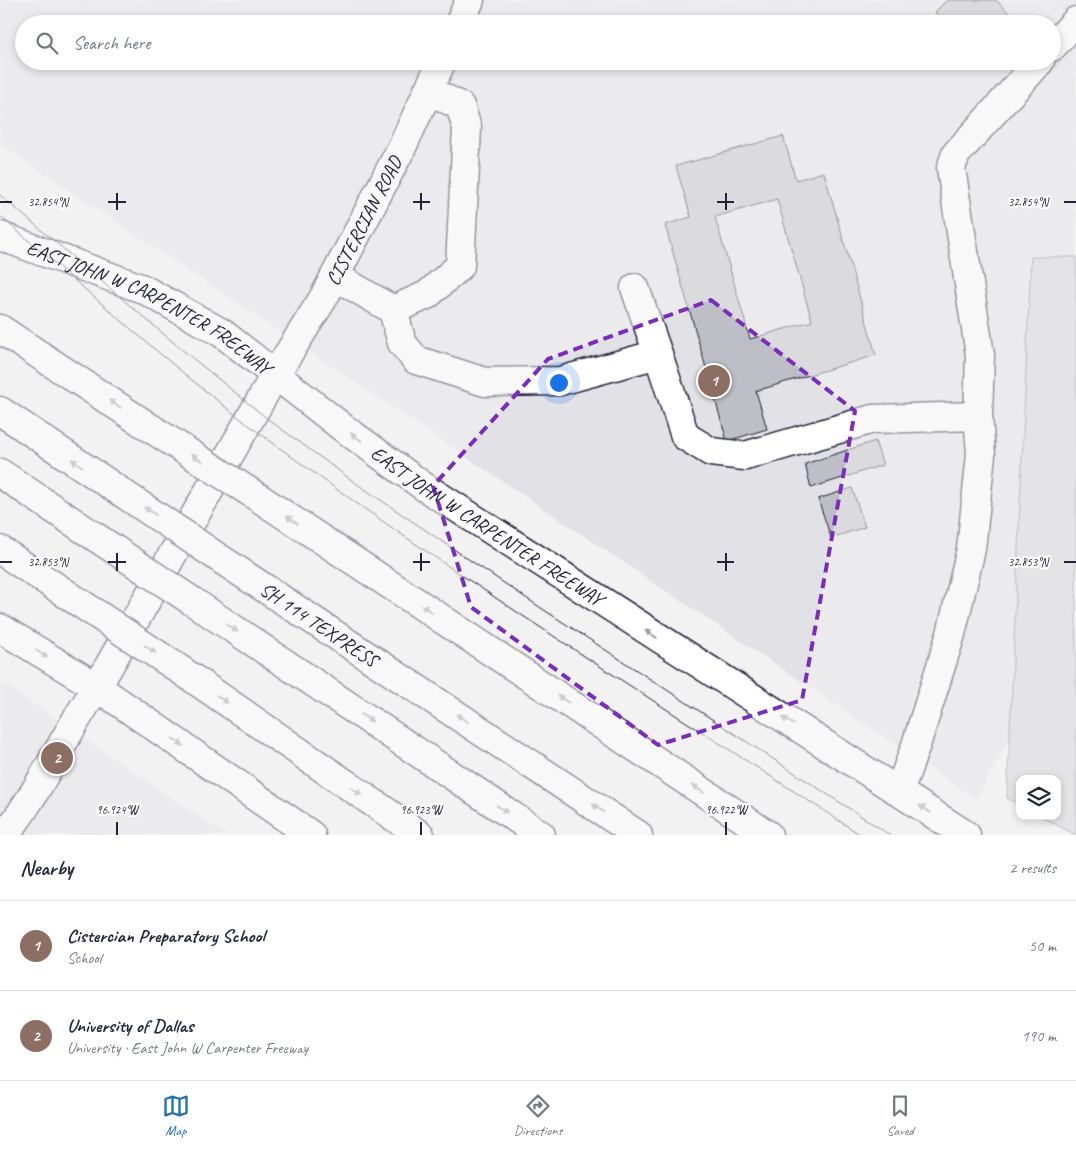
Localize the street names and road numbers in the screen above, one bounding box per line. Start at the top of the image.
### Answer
street label: CISTERCIAN ROAD [320,151,408,290]
street label: EAST JOHN W CARPENTER FREEWAY [23,235,280,382]
street label: EAST JOHN W CARPENTER FREEWAY [366,440,611,613]
street label: SH 114 TEXPRESS [255,576,386,674]

